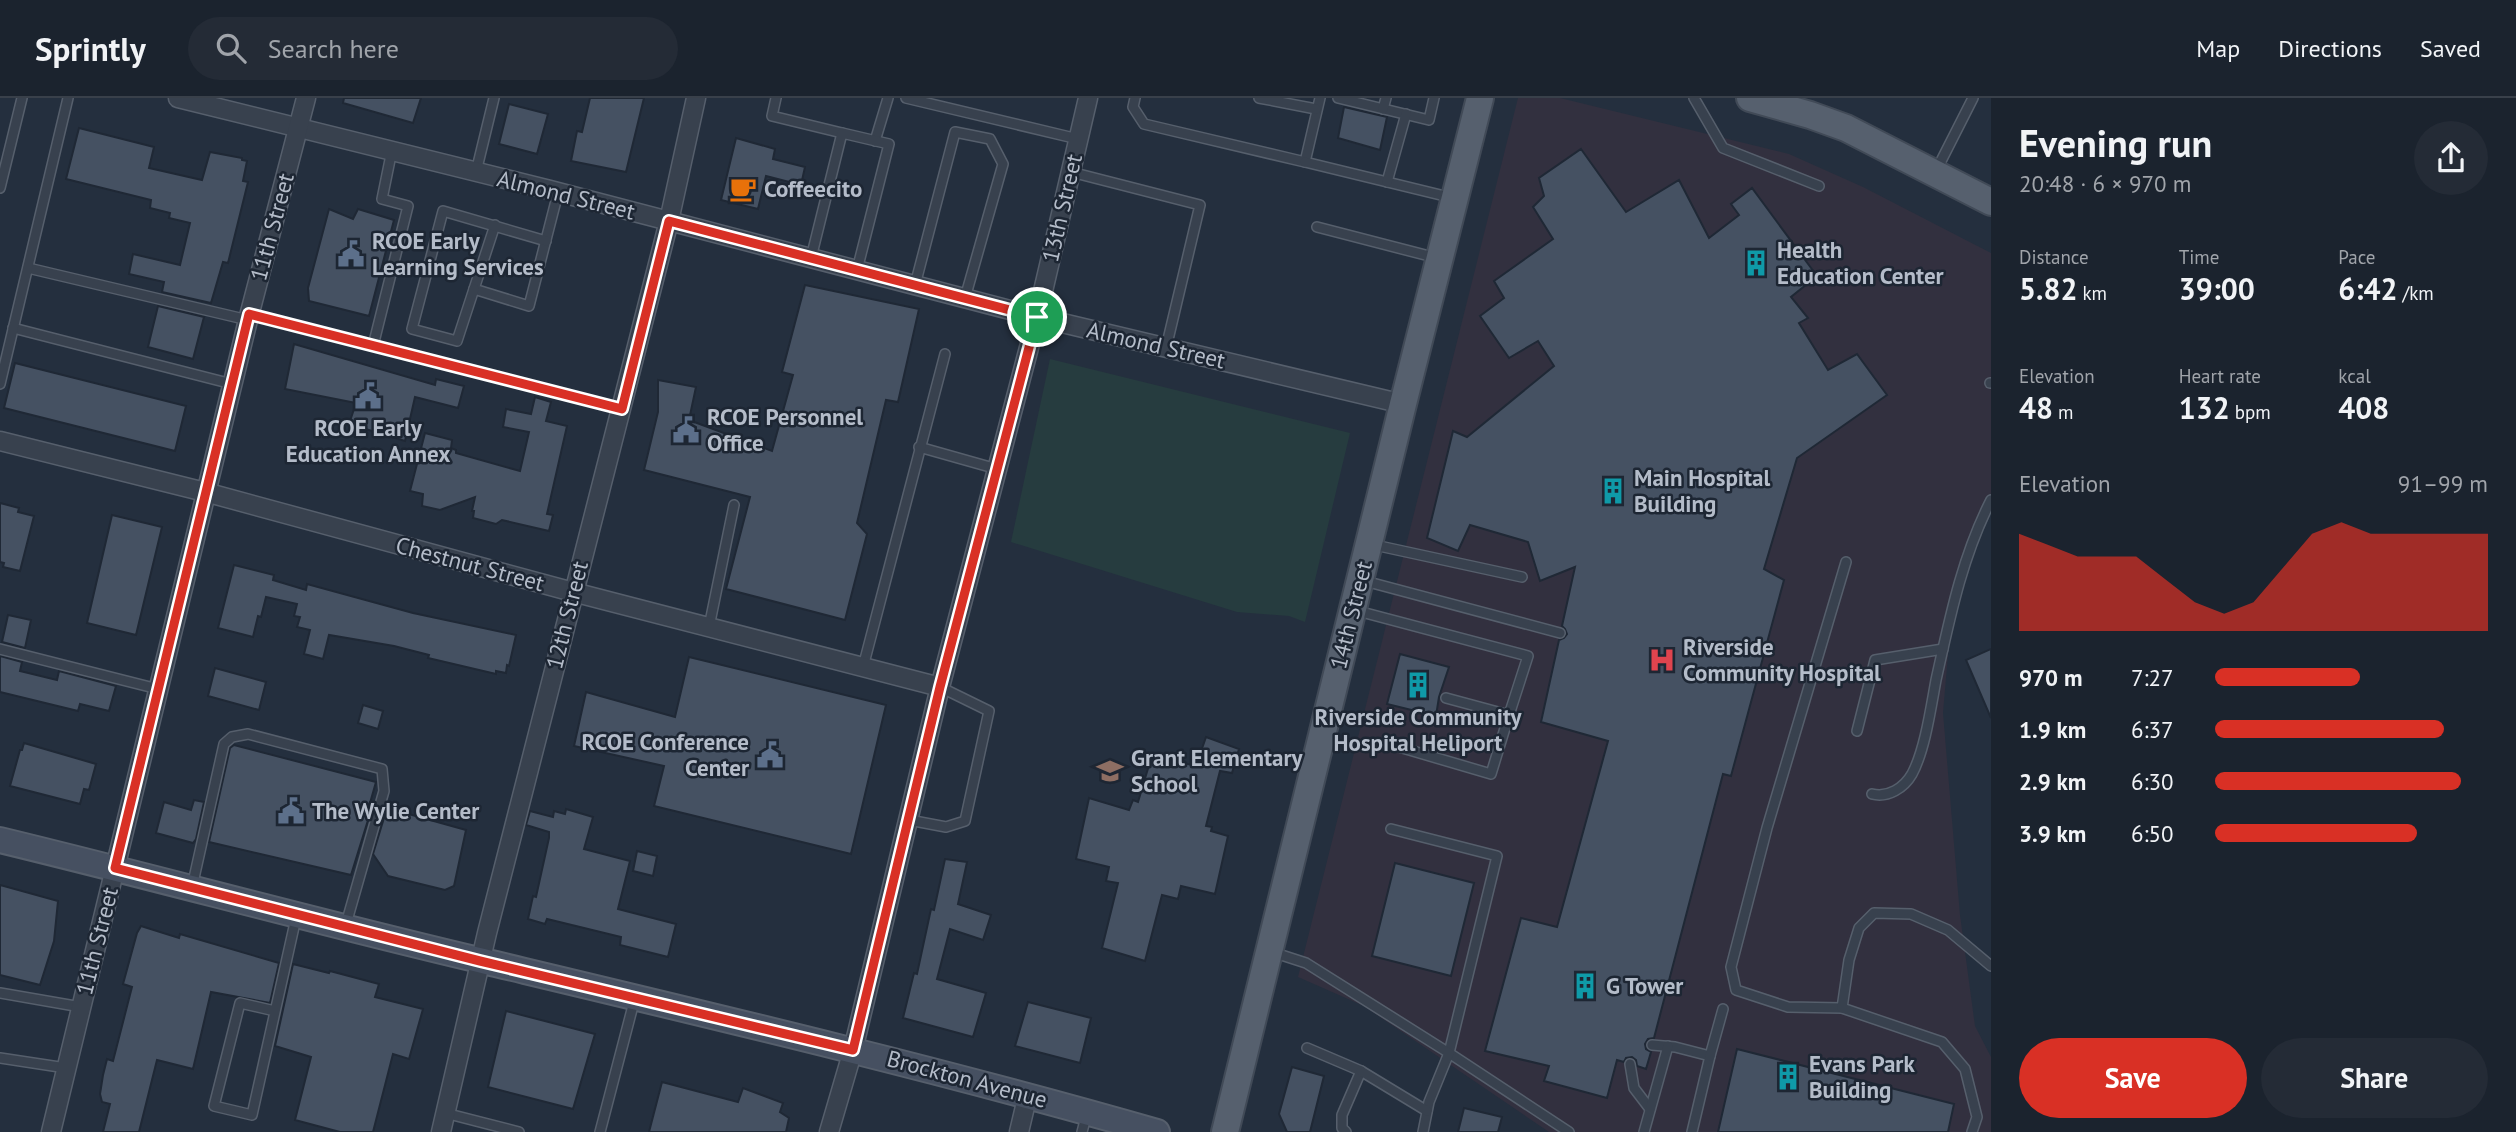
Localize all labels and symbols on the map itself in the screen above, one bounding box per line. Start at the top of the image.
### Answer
street label: 13th Street [1035,151,1088,265]
street label: Almond Street [494,163,638,226]
street label: 11th Street [243,170,300,284]
cafe icon: Coffeecito [728,174,758,204]
place label: Coffeecito [764,174,862,203]
place label: RCOE Early Learning Services [372,226,544,281]
place label: Health Education Center [1777,235,1945,290]
public building icon: RCOE Early Learning Services [336,239,366,269]
building icon: Health Education Center [1741,248,1771,278]
pin [1007,287,1067,347]
street label: Almond Street [1084,315,1228,375]
public building icon: RCOE Early Education Annex [353,381,383,411]
place label: RCOE Personnel Office [707,402,863,457]
place label: RCOE Early Education Annex [286,413,450,468]
public building icon: RCOE Personnel Office [671,415,701,445]
place label: Main Hospital Building [1634,463,1770,518]
building icon: Main Hospital Building [1598,476,1628,506]
street label: Chestnut Street [393,530,548,597]
street label: 12th Street [539,558,594,672]
street label: 14th Street [1323,558,1378,672]
place label: Riverside Community Hospital [1683,632,1881,687]
hospital icon: Riverside Community Hospital [1647,645,1677,675]
building icon: Riverside Community Hospital Heliport [1403,670,1433,700]
place label: Riverside Community Hospital Heliport [1314,702,1523,757]
place label: RCOE Conference Center [581,727,750,782]
public building icon: RCOE Conference Center [755,740,785,770]
place label: Grant Elementary School [1131,743,1304,798]
school or university icon: Grant Elementary School [1095,756,1125,786]
public building icon: The Wylie Center [276,796,306,826]
place label: The Wylie Center [312,796,480,825]
street label: 11th Street [69,884,124,998]
building icon: G Tower [1570,971,1600,1001]
place label: G Tower [1606,971,1684,1000]
street label: Brockton Avenue [884,1043,1050,1114]
place label: Evans Park Building [1809,1049,1915,1104]
building icon: Evans Park Building [1773,1062,1803,1092]

